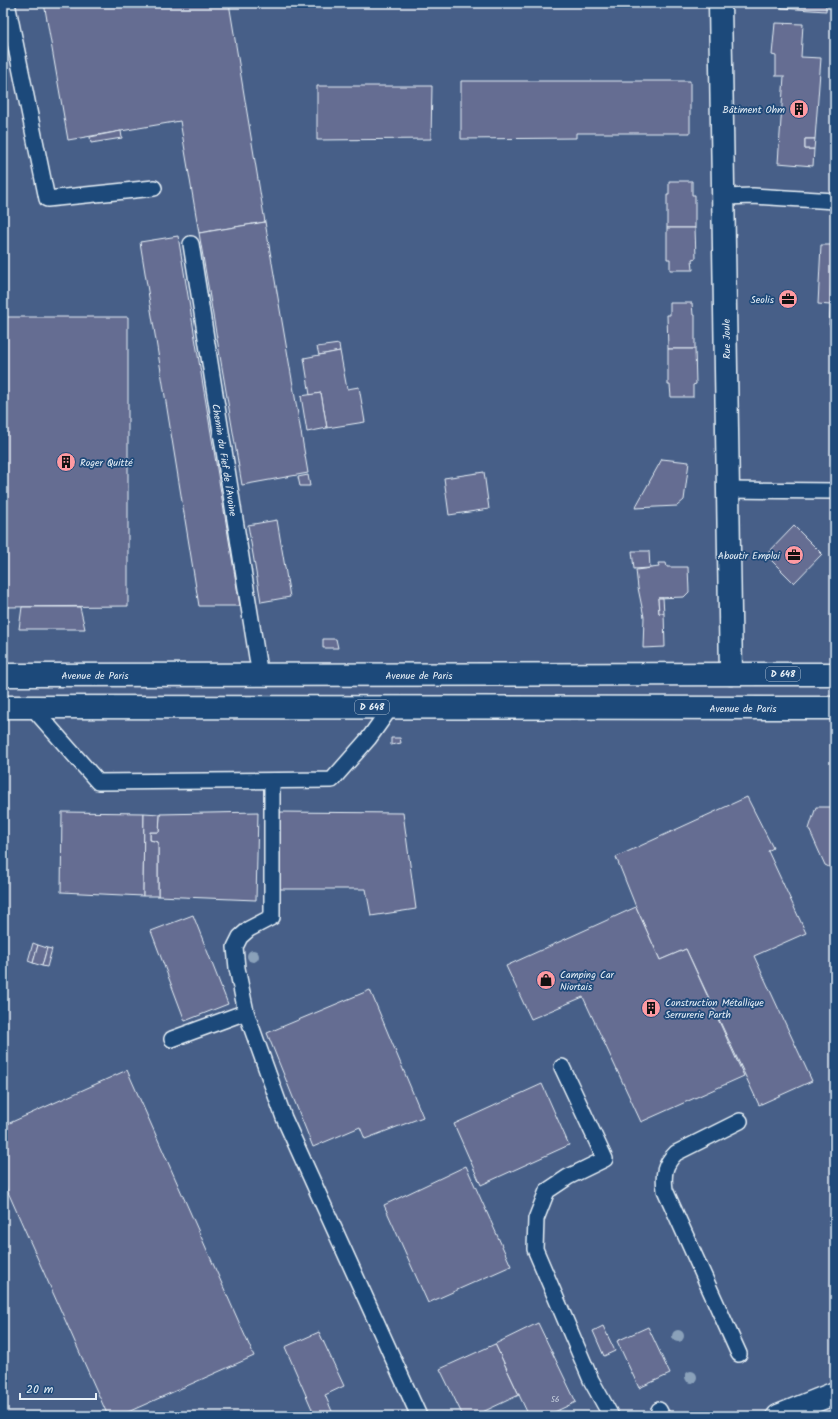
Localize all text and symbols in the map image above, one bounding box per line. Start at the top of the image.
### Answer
building icon: Bâtiment Ohm [788,98,810,120]
place label: Bâtiment Ohm [723,102,785,118]
office icon: Seolis [777,288,799,310]
place label: Seolis [751,292,775,308]
street label: Rue Joule [719,318,735,359]
street label: Chemin du Fief de l'Avoine [207,403,241,518]
building icon: Roger Quitté [55,451,77,473]
place label: Roger Quitté [80,455,133,471]
office icon: Aboutir Emploi [783,544,805,566]
place label: Aboutir Emploi [718,548,781,564]
road number: D 648 [766,667,800,681]
street label: Avenue de Paris [61,668,129,684]
street label: Avenue de Paris [385,668,453,684]
road number: D 648 [355,700,389,714]
street label: Avenue de Paris [709,701,777,717]
place label: Camping Car Niortais [560,967,615,995]
shop icon: Camping Car Niortais [535,969,557,991]
place label: Construction Métallique Serrurerie Parth [665,995,764,1023]
building icon: Construction Métallique Serrurerie Parth [640,997,662,1019]
scale bar [20,1375,96,1401]
text: 20 m [26,1380,54,1399]
house number: 56 [551,1393,559,1406]

